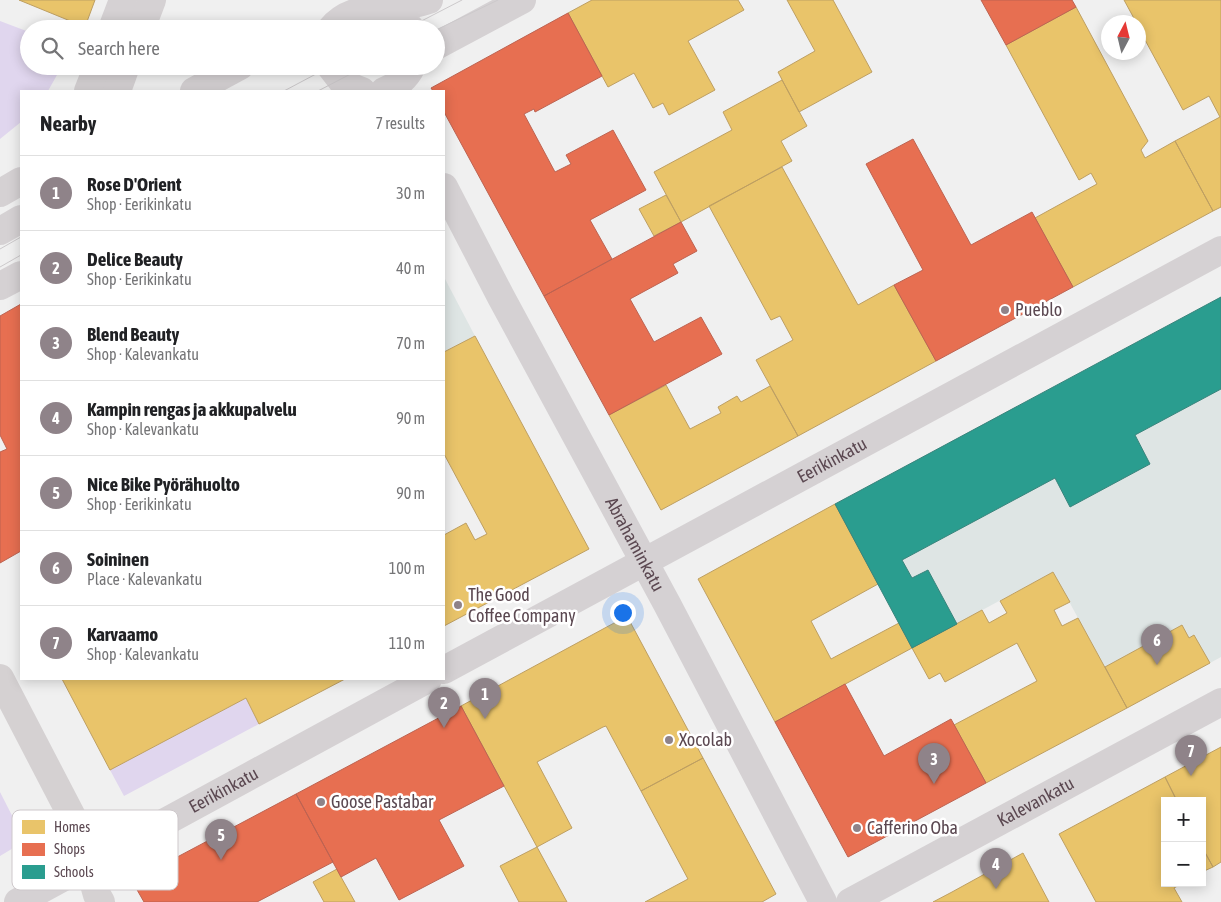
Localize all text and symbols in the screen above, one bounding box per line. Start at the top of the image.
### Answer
north arrow [1101,15,1146,60]
search box [20,20,445,75]
icon: search [38,34,66,62]
text: Search here [78,37,160,59]
text: Nearby [40,111,96,135]
text: 7 results [375,114,425,132]
text: Rose D'Orient [87,173,182,195]
text: 1 [52,184,60,202]
text: 30 m [396,184,425,202]
text: Shop · Eerikinkatu [87,195,192,213]
text: Delice Beauty [87,248,183,270]
text: 2 [52,259,60,277]
text: 40 m [396,259,425,277]
text: Shop · Eerikinkatu [87,270,192,288]
place label: Pueblo [1015,299,1062,320]
marker: Pueblo [999,304,1011,316]
text: Blend Beauty [87,323,179,345]
text: 3 [52,334,60,352]
text: 70 m [396,334,425,352]
text: Shop · Kalevankatu [87,345,199,363]
text: Kampin rengas ja akkupalvelu [87,398,297,420]
text: 4 [52,409,60,427]
text: 90 m [396,409,425,427]
text: Shop · Kalevankatu [87,420,199,438]
street label: Eerikinkatu [793,433,870,487]
text: Nice Bike Pyörähuolto [87,473,240,495]
text: 5 [52,484,60,502]
text: 90 m [396,484,425,502]
street label: Abrahaminkatu [601,493,669,595]
text: Shop · Eerikinkatu [87,495,192,513]
text: Soininen [87,548,149,570]
text: 6 [52,559,60,577]
text: 100 m [389,559,425,577]
text: Place · Kalevankatu [87,570,202,588]
place label: The Good Coffee Company [468,584,576,626]
marker: The Good Coffee Company [452,599,464,611]
your location [610,600,636,626]
text: Karvaamo [87,623,158,645]
pin: 6 [1141,624,1173,665]
text: 7 [52,634,60,652]
text: 110 m [389,634,425,652]
text: Shop · Kalevankatu [87,645,199,663]
pin: 1 [469,678,501,719]
pin: 2 [428,687,460,728]
place label: Xocolab [679,729,732,750]
marker: Xocolab [663,734,675,746]
pin: 7 [1175,735,1207,776]
pin: 3 [918,743,950,784]
street label: Eerikinkatu [185,762,262,817]
street label: Kalevankatu [994,772,1077,831]
place label: Goose Pastabar [331,791,434,812]
marker: Goose Pastabar [315,796,327,808]
map controls [1161,797,1206,887]
button: + [1161,797,1206,842]
legend [12,810,178,890]
place label: Cafferino Oba [867,817,958,838]
text: Homes [54,819,90,835]
pin: 5 [205,819,237,860]
marker: Cafferino Oba [851,822,863,834]
text: Shops [54,841,85,857]
button: − [1161,842,1206,887]
pin: 4 [980,848,1012,889]
text: Schools [54,864,94,880]

